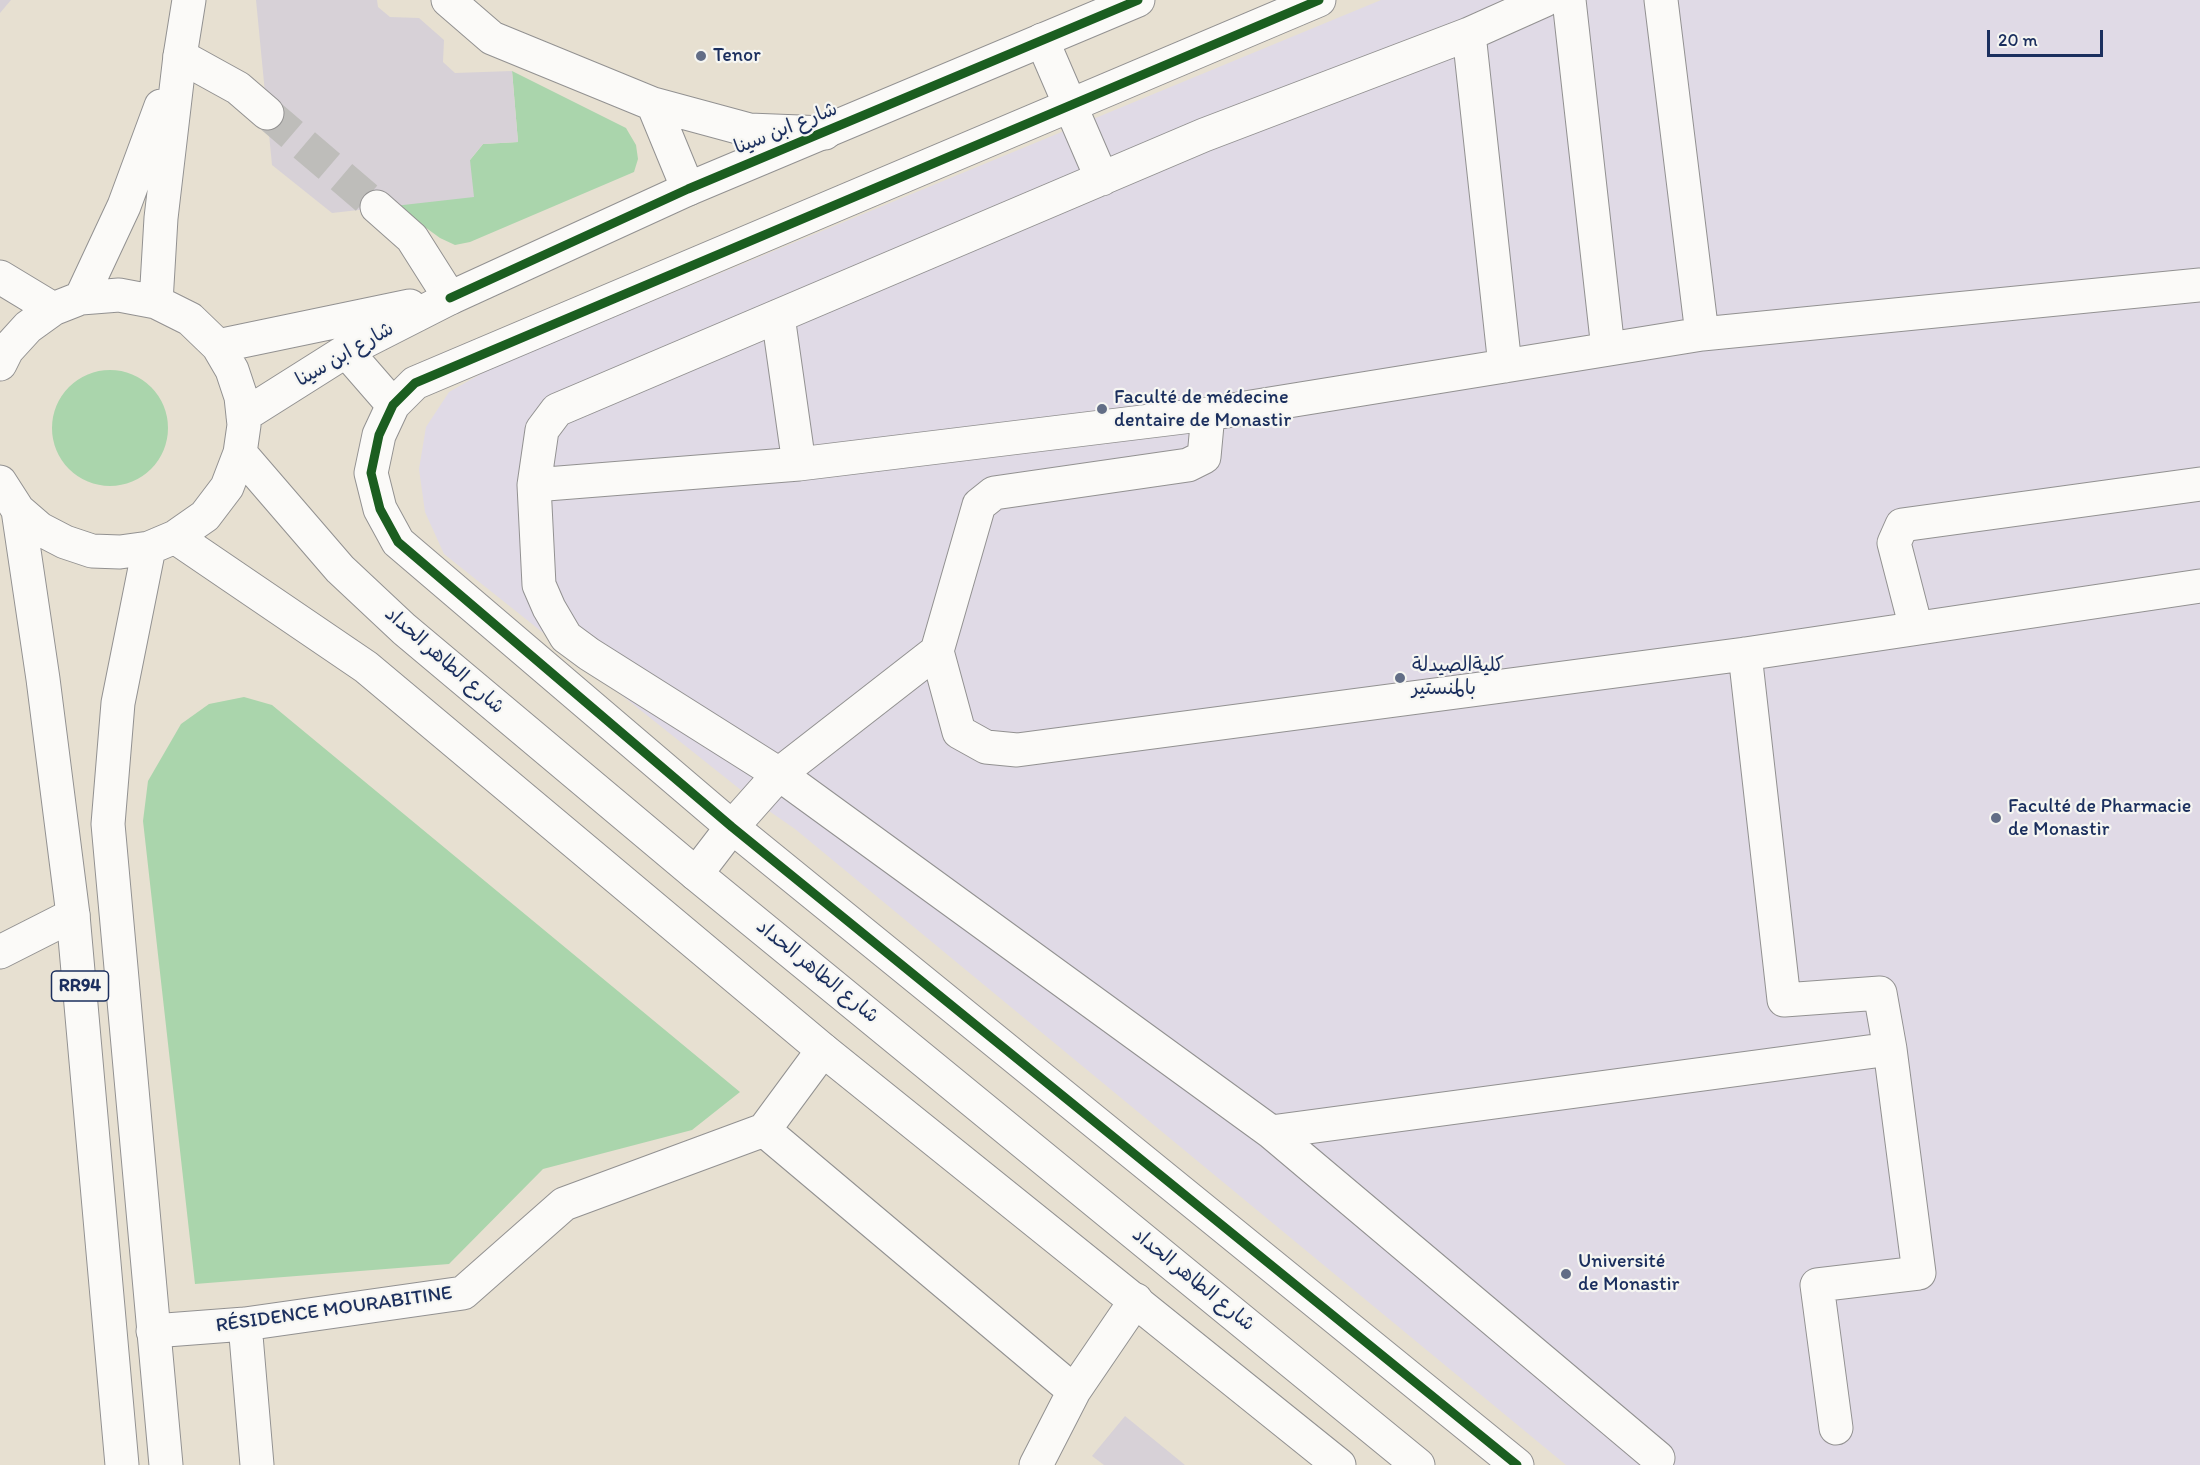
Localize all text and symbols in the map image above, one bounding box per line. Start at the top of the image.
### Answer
scale bar [1990,18,2106,56]
text: 20 m [1998,29,2038,51]
place label: Tenor [713,44,761,68]
marker: Tenor [694,49,708,63]
street label: شارع ابن سينا [731,97,841,161]
street label: شارع ابن سينا [292,317,398,393]
place label: Faculté de médecine dentaire de Monastir [1114,386,1291,433]
marker: Faculté de médecine dentaire de Monastir [1095,402,1109,416]
street label: شارع الطاهر الحداد [379,602,509,720]
place label: كليةالصيدلة بالمنستير [1412,654,1504,701]
marker: كليةالصيدلة بالمنستير [1393,671,1407,685]
place label: Faculté de Pharmacie de Monastir [2008,795,2191,842]
marker: Faculté de Pharmacie de Monastir [1989,811,2003,825]
street label: شارع الطاهر الحداد [751,915,883,1029]
road number: RR94 [52,971,109,1001]
street label: شارع الطاهر الحداد [1127,1223,1259,1337]
place label: Université de Monastir [1578,1250,1680,1297]
marker: Université de Monastir [1559,1267,1573,1281]
street label: RÉSIDENCE MOURABITINE [214,1282,454,1338]

